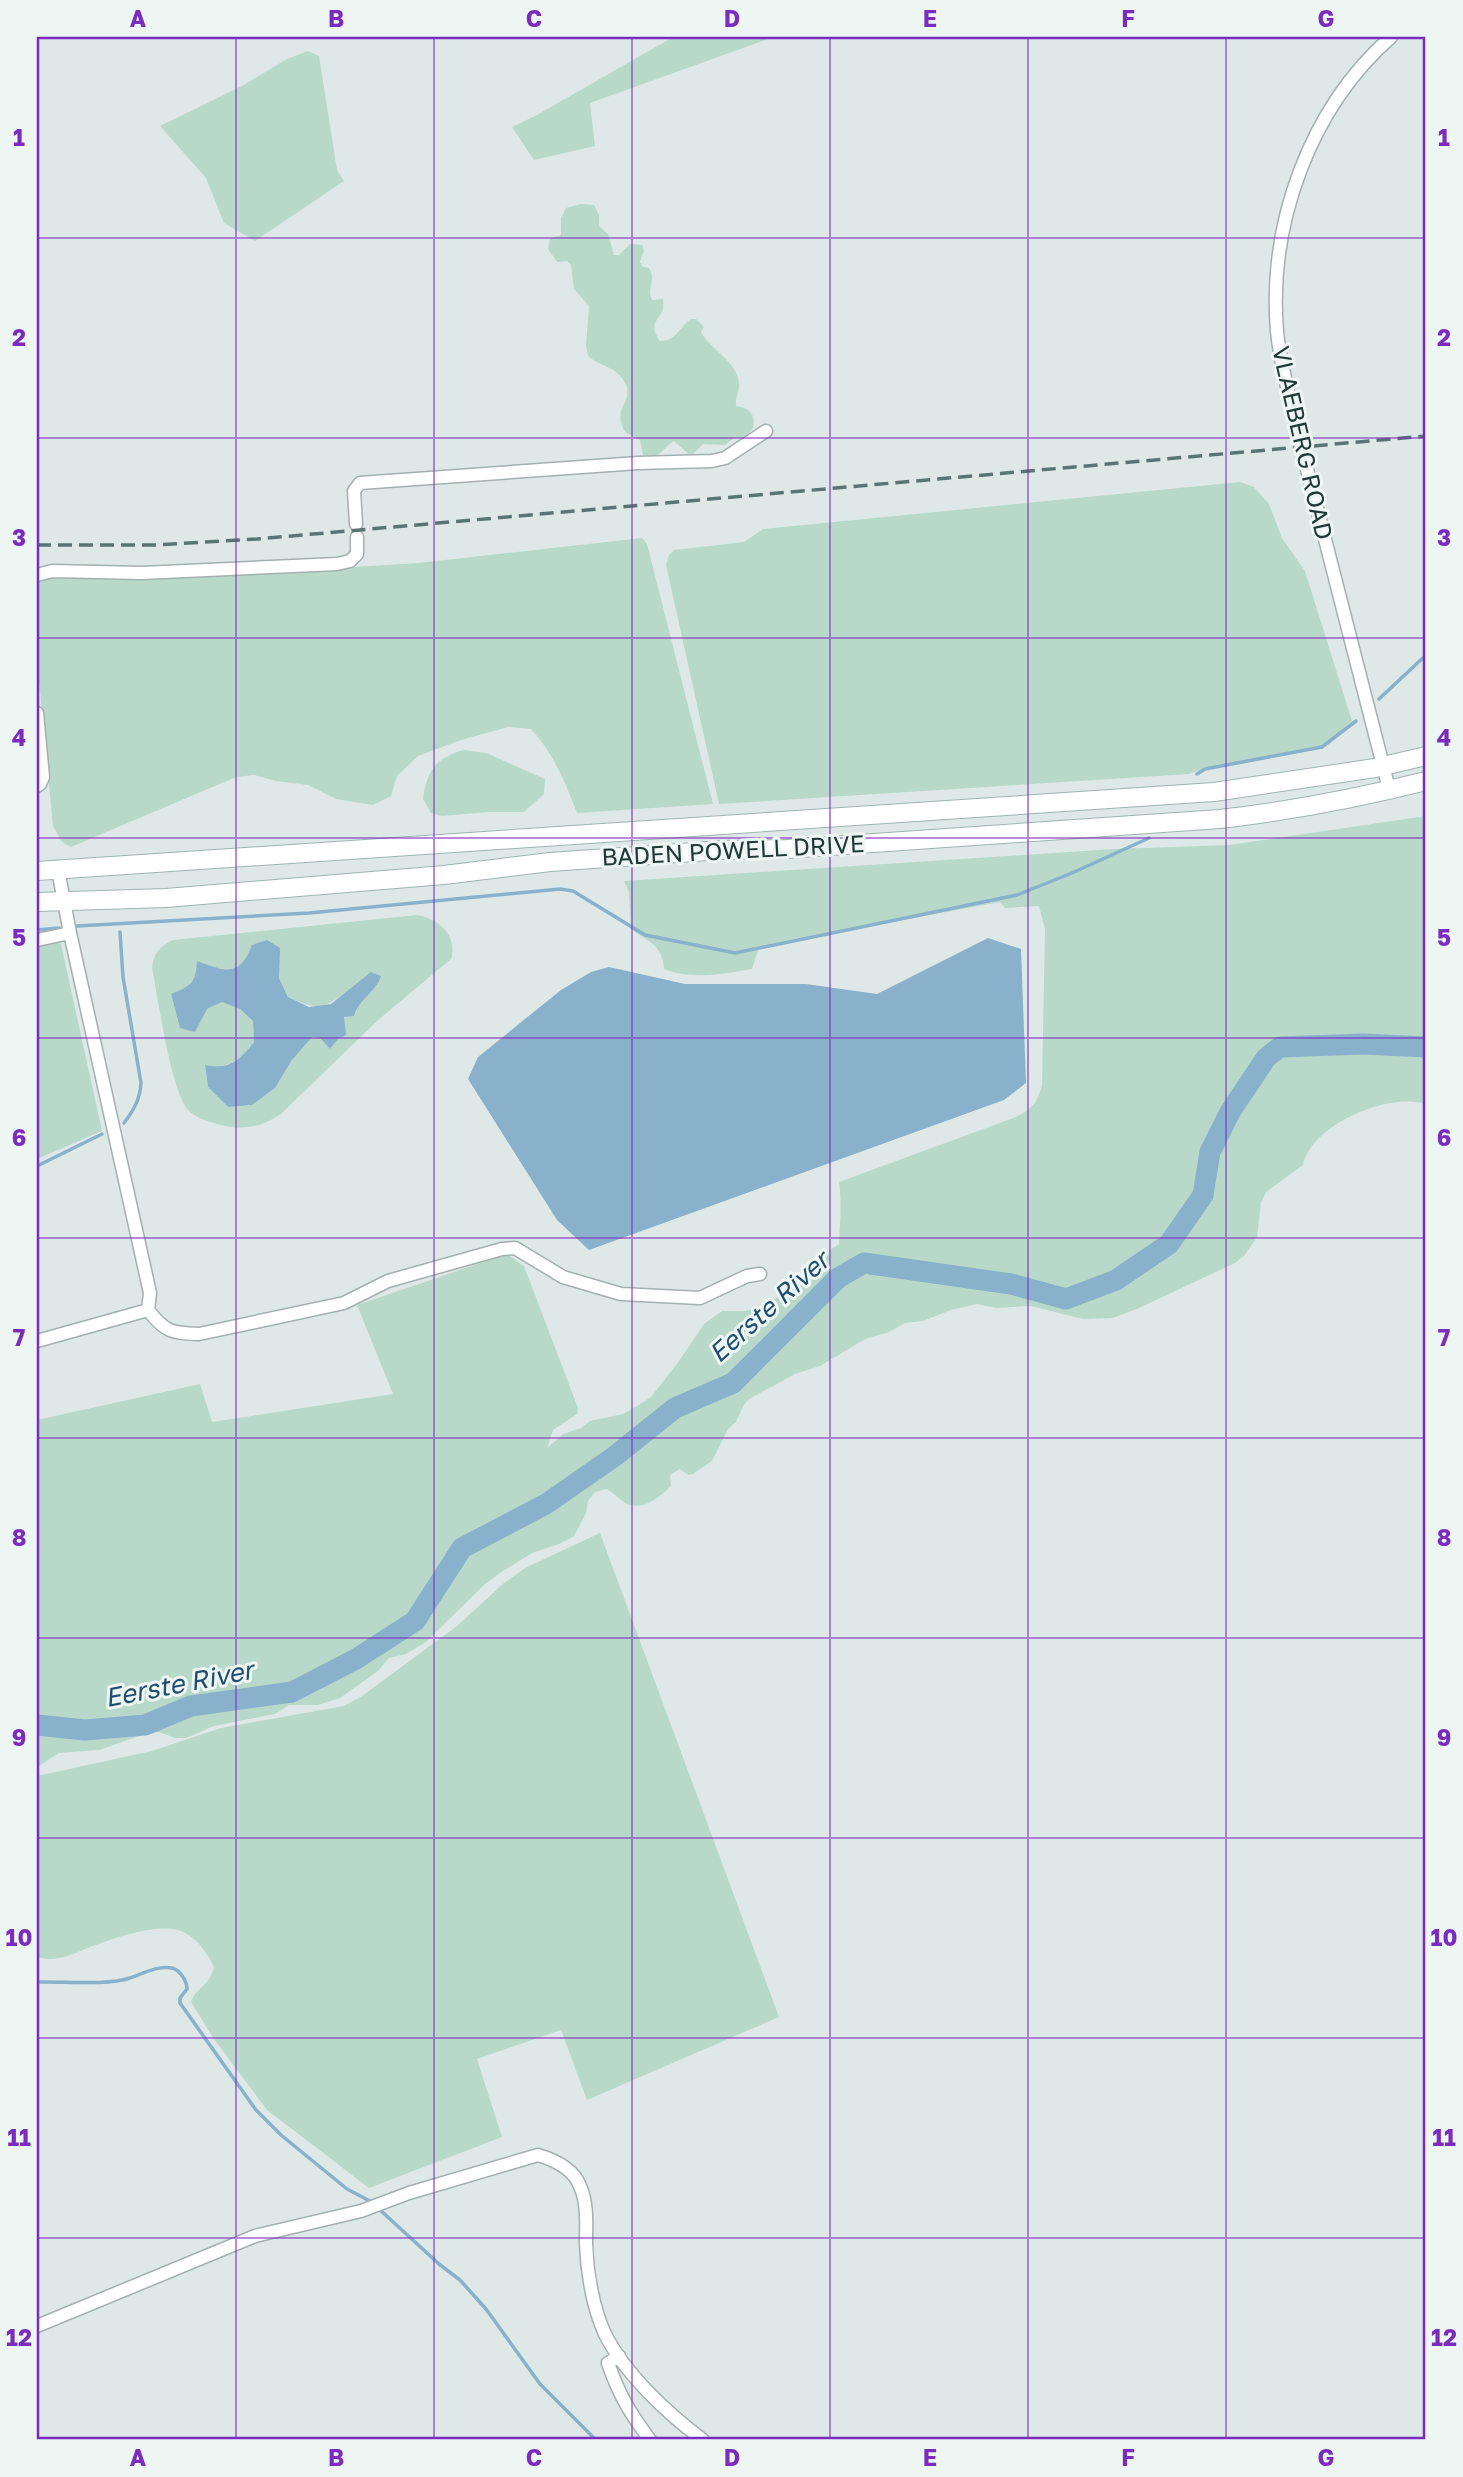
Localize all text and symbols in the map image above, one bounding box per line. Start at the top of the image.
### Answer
text: A [130,4,147,32]
text: B [328,4,344,32]
text: C [526,4,542,32]
text: D [724,4,740,32]
text: E [923,4,937,32]
text: F [1121,4,1135,32]
text: G [1318,4,1334,32]
text: 1 [13,123,25,151]
text: 1 [1438,123,1450,151]
text: 2 [12,323,26,351]
text: 2 [1437,323,1451,351]
street label: VLAEBERG ROAD [1267,343,1340,542]
text: 3 [12,523,26,551]
text: 3 [1437,523,1451,551]
text: 4 [12,723,26,751]
text: 4 [1437,723,1451,751]
street label: BADEN POWELL DRIVE [601,828,865,871]
text: 5 [12,923,26,951]
text: 5 [1437,923,1451,951]
text: 6 [12,1123,26,1151]
text: 6 [1437,1123,1451,1151]
water label: Eerste River [702,1242,838,1368]
text: 7 [13,1323,25,1351]
text: 7 [1438,1323,1450,1351]
text: 8 [12,1523,26,1551]
text: 8 [1437,1523,1451,1551]
water label: Eerste River [102,1653,260,1713]
text: 9 [12,1723,26,1751]
text: 9 [1437,1723,1451,1751]
text: 10 [6,1923,32,1951]
text: 10 [1431,1923,1457,1951]
text: 11 [7,2123,31,2151]
text: 11 [1432,2123,1456,2151]
text: 12 [6,2323,32,2351]
text: 12 [1431,2323,1457,2351]
text: A [130,2443,147,2471]
text: B [328,2443,344,2471]
text: C [526,2443,542,2471]
text: D [724,2443,740,2471]
text: E [923,2443,937,2471]
text: F [1121,2443,1135,2471]
text: G [1318,2443,1334,2471]

